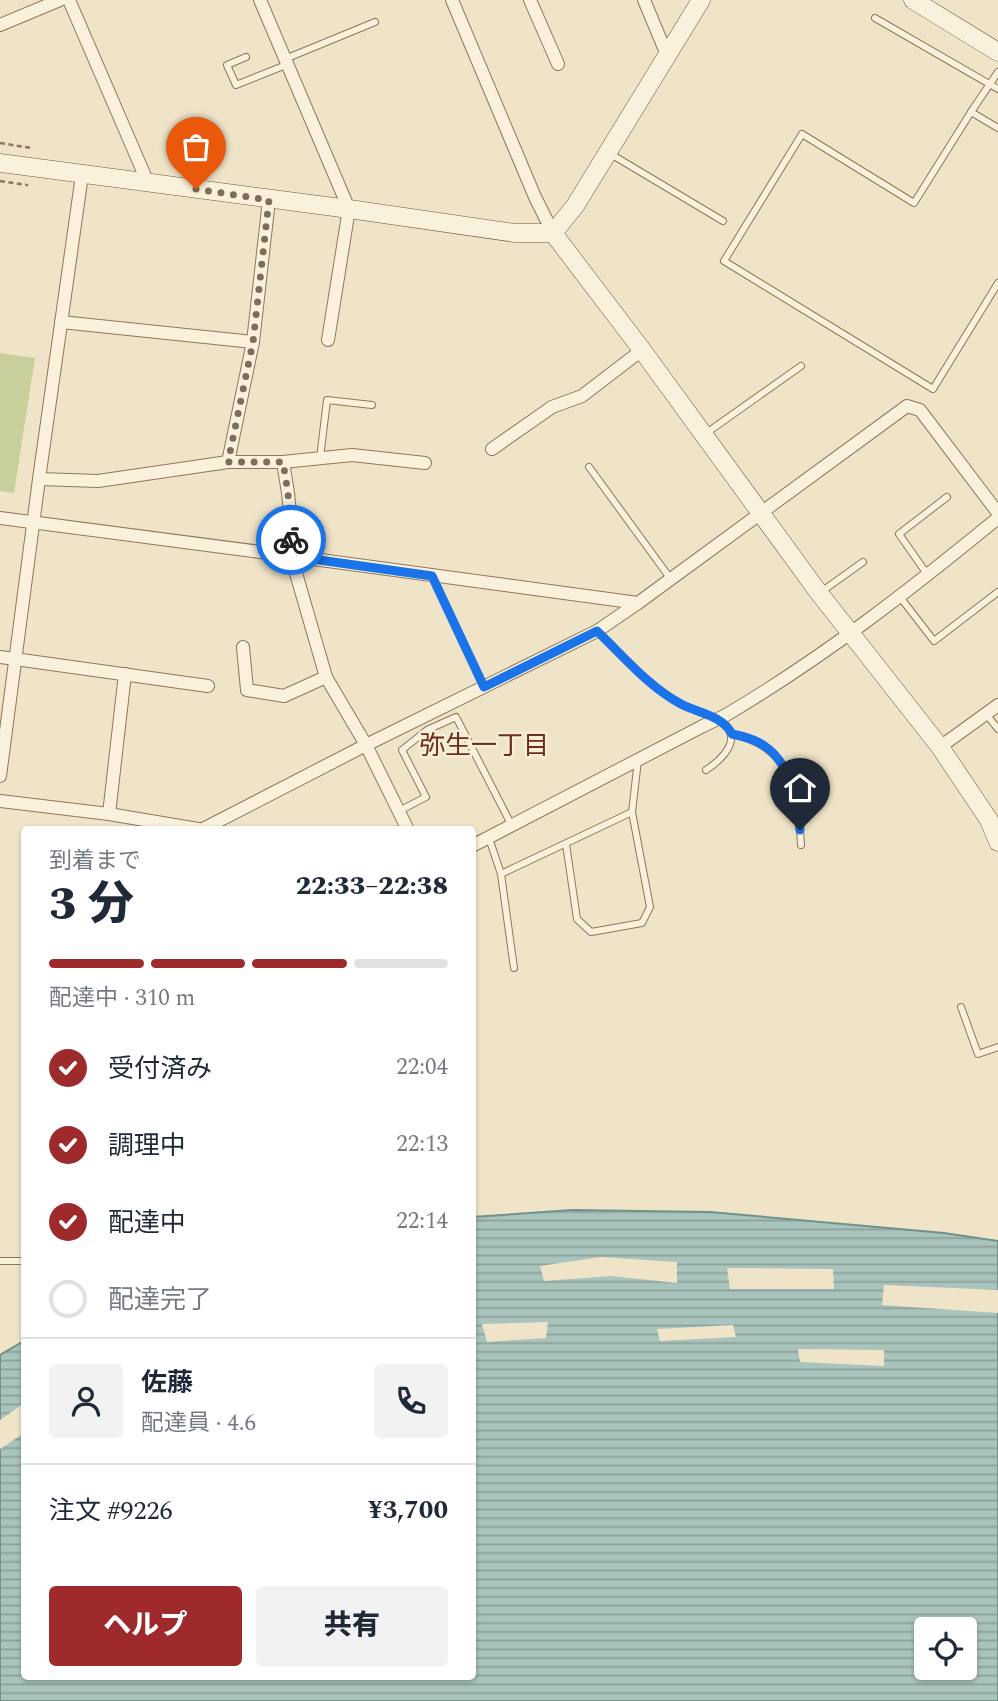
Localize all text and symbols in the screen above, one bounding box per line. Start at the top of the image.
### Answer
pin [166,117,226,189]
icon: bag [177,128,215,166]
courier [256,505,326,575]
icon: bike [272,521,310,559]
district label: 弥生一丁目 [419,726,549,766]
pin [770,758,830,830]
icon: home [781,769,819,807]
text: 到着まで [49,844,141,879]
text: 22:33–22:38 [296,866,448,906]
text: 3 分 [49,870,134,940]
text: 配達中 · 310 m [49,981,195,1016]
icon: check [49,1049,87,1087]
text: 受付済み [108,1049,212,1089]
text: 22:04 [396,1050,448,1085]
icon: check [49,1126,87,1164]
text: 調理中 [108,1126,186,1166]
text: 22:13 [396,1127,448,1162]
icon: check [49,1203,87,1241]
text: 配達中 [108,1203,186,1243]
text: 22:14 [396,1204,448,1239]
text: 配達完了 [108,1280,212,1320]
text: 佐藤 [141,1363,193,1403]
button: person [49,1364,123,1438]
button: phone [374,1364,448,1438]
text: 配達員 · 4.6 [141,1406,256,1441]
text: ¥3,700 [368,1490,448,1530]
text: 注文 #9226 [49,1491,173,1531]
button: ヘルプ [49,1586,242,1666]
button: 共有 [256,1586,448,1666]
map controls [914,1617,977,1680]
button: locate [914,1617,977,1680]

